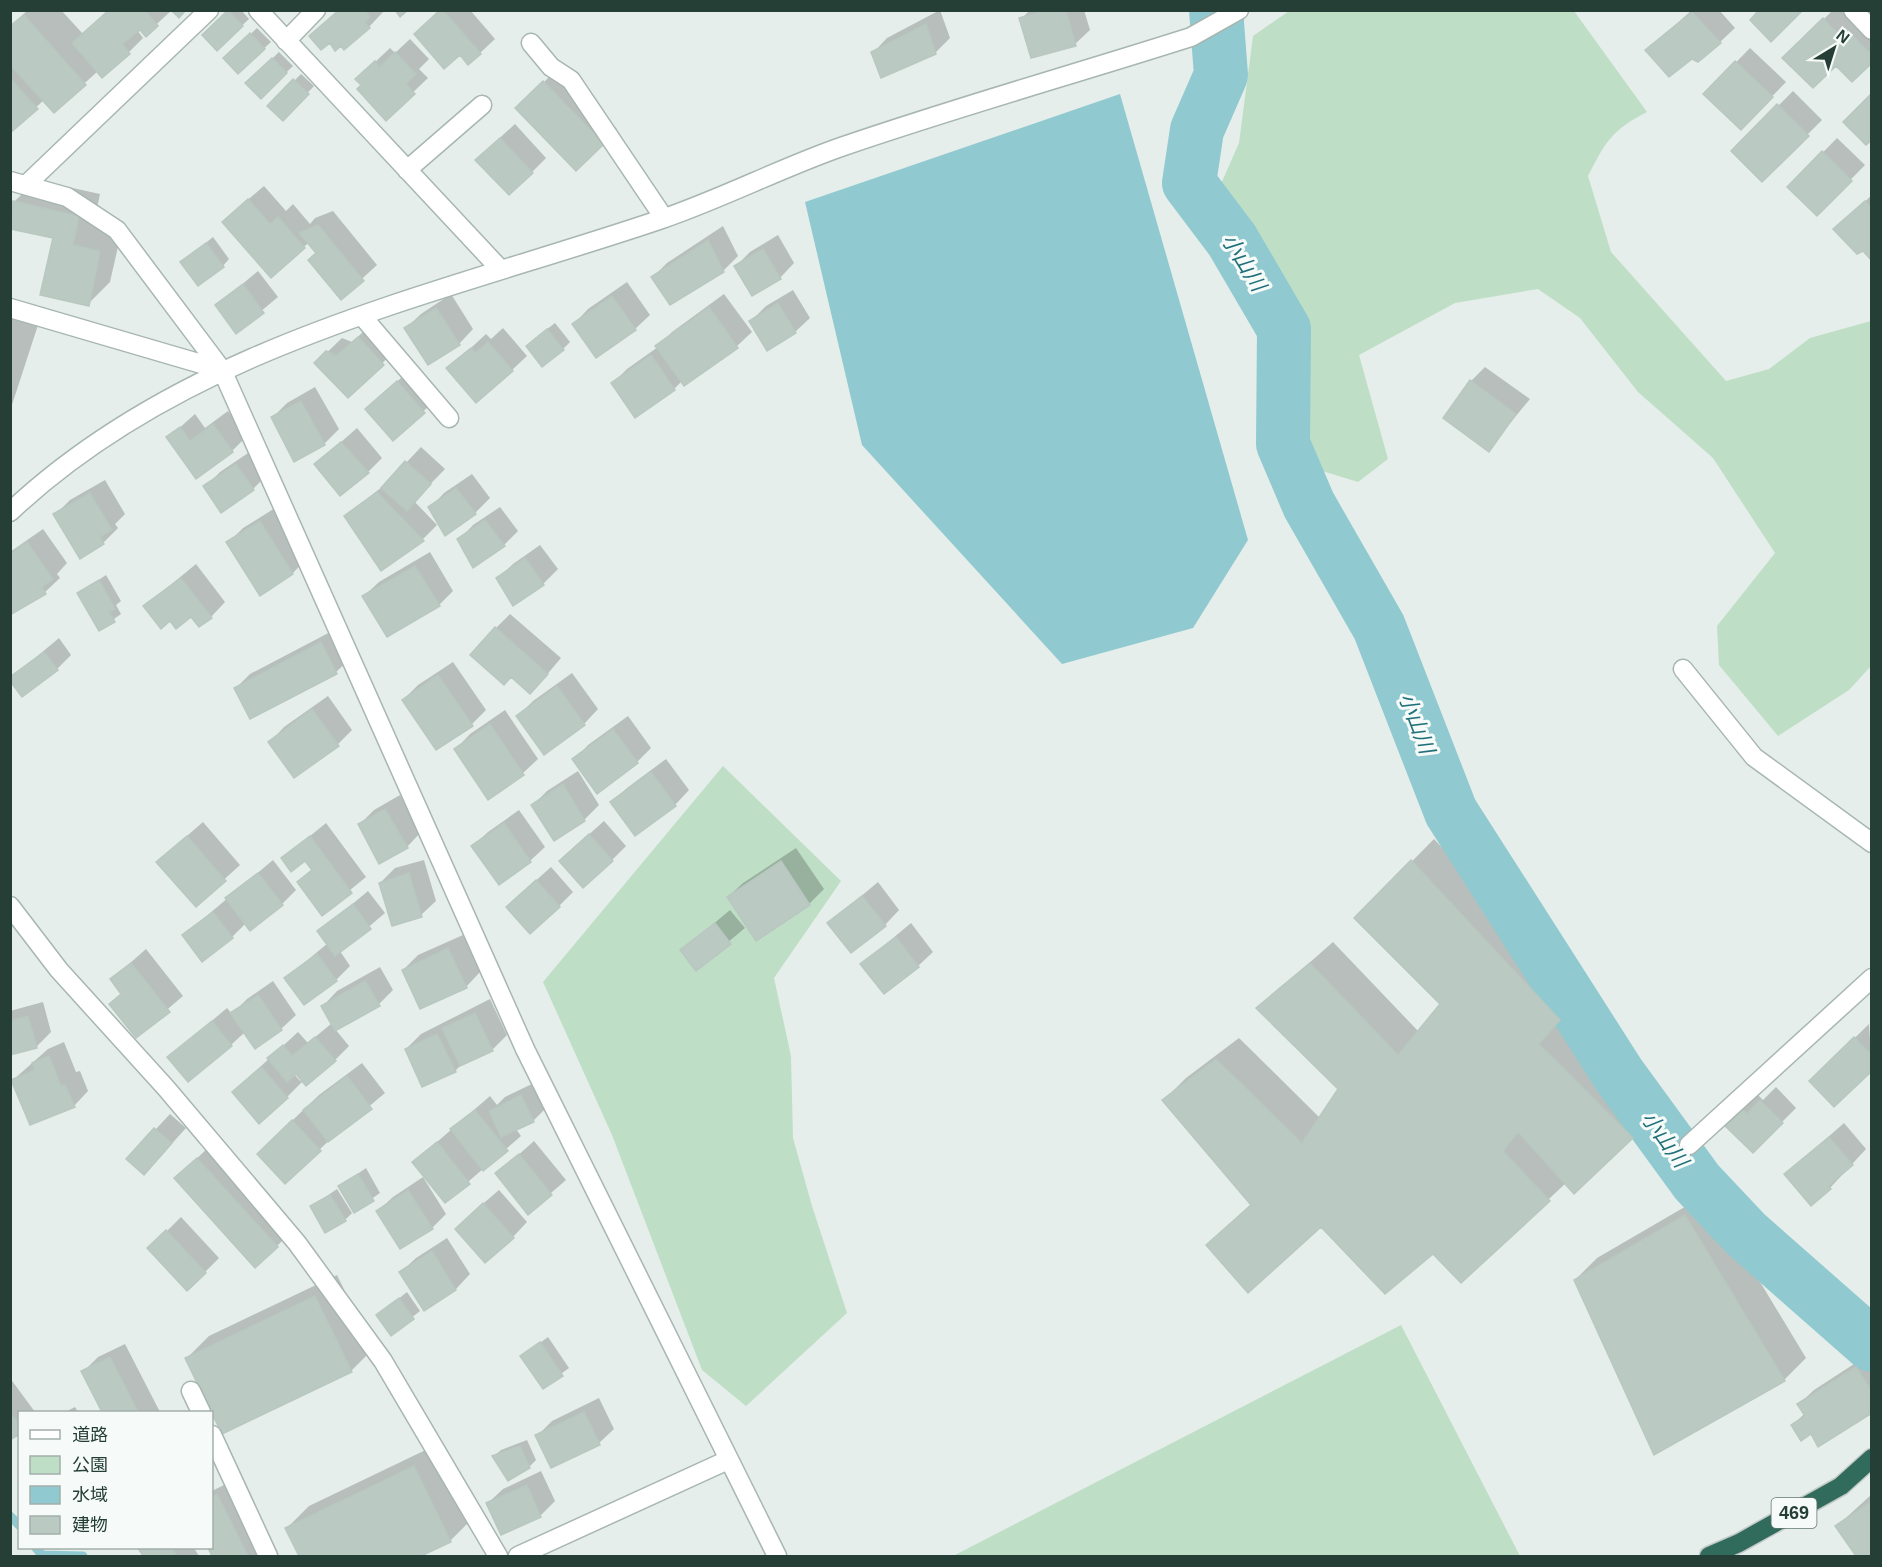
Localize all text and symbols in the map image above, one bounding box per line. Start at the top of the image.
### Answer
north arrow [1804,18,1864,78]
text: N [1833,26,1853,47]
water label: 小山川 [1218,229,1272,297]
water label: 小山川 [1395,689,1440,758]
water label: 小山川 [1637,1107,1694,1173]
legend [18,1411,213,1549]
text: 道路 [72,1425,108,1445]
text: 公園 [72,1455,108,1475]
text: 水域 [72,1485,108,1505]
road number: 469 [1772,1498,1816,1528]
text: 建物 [72,1515,108,1535]

